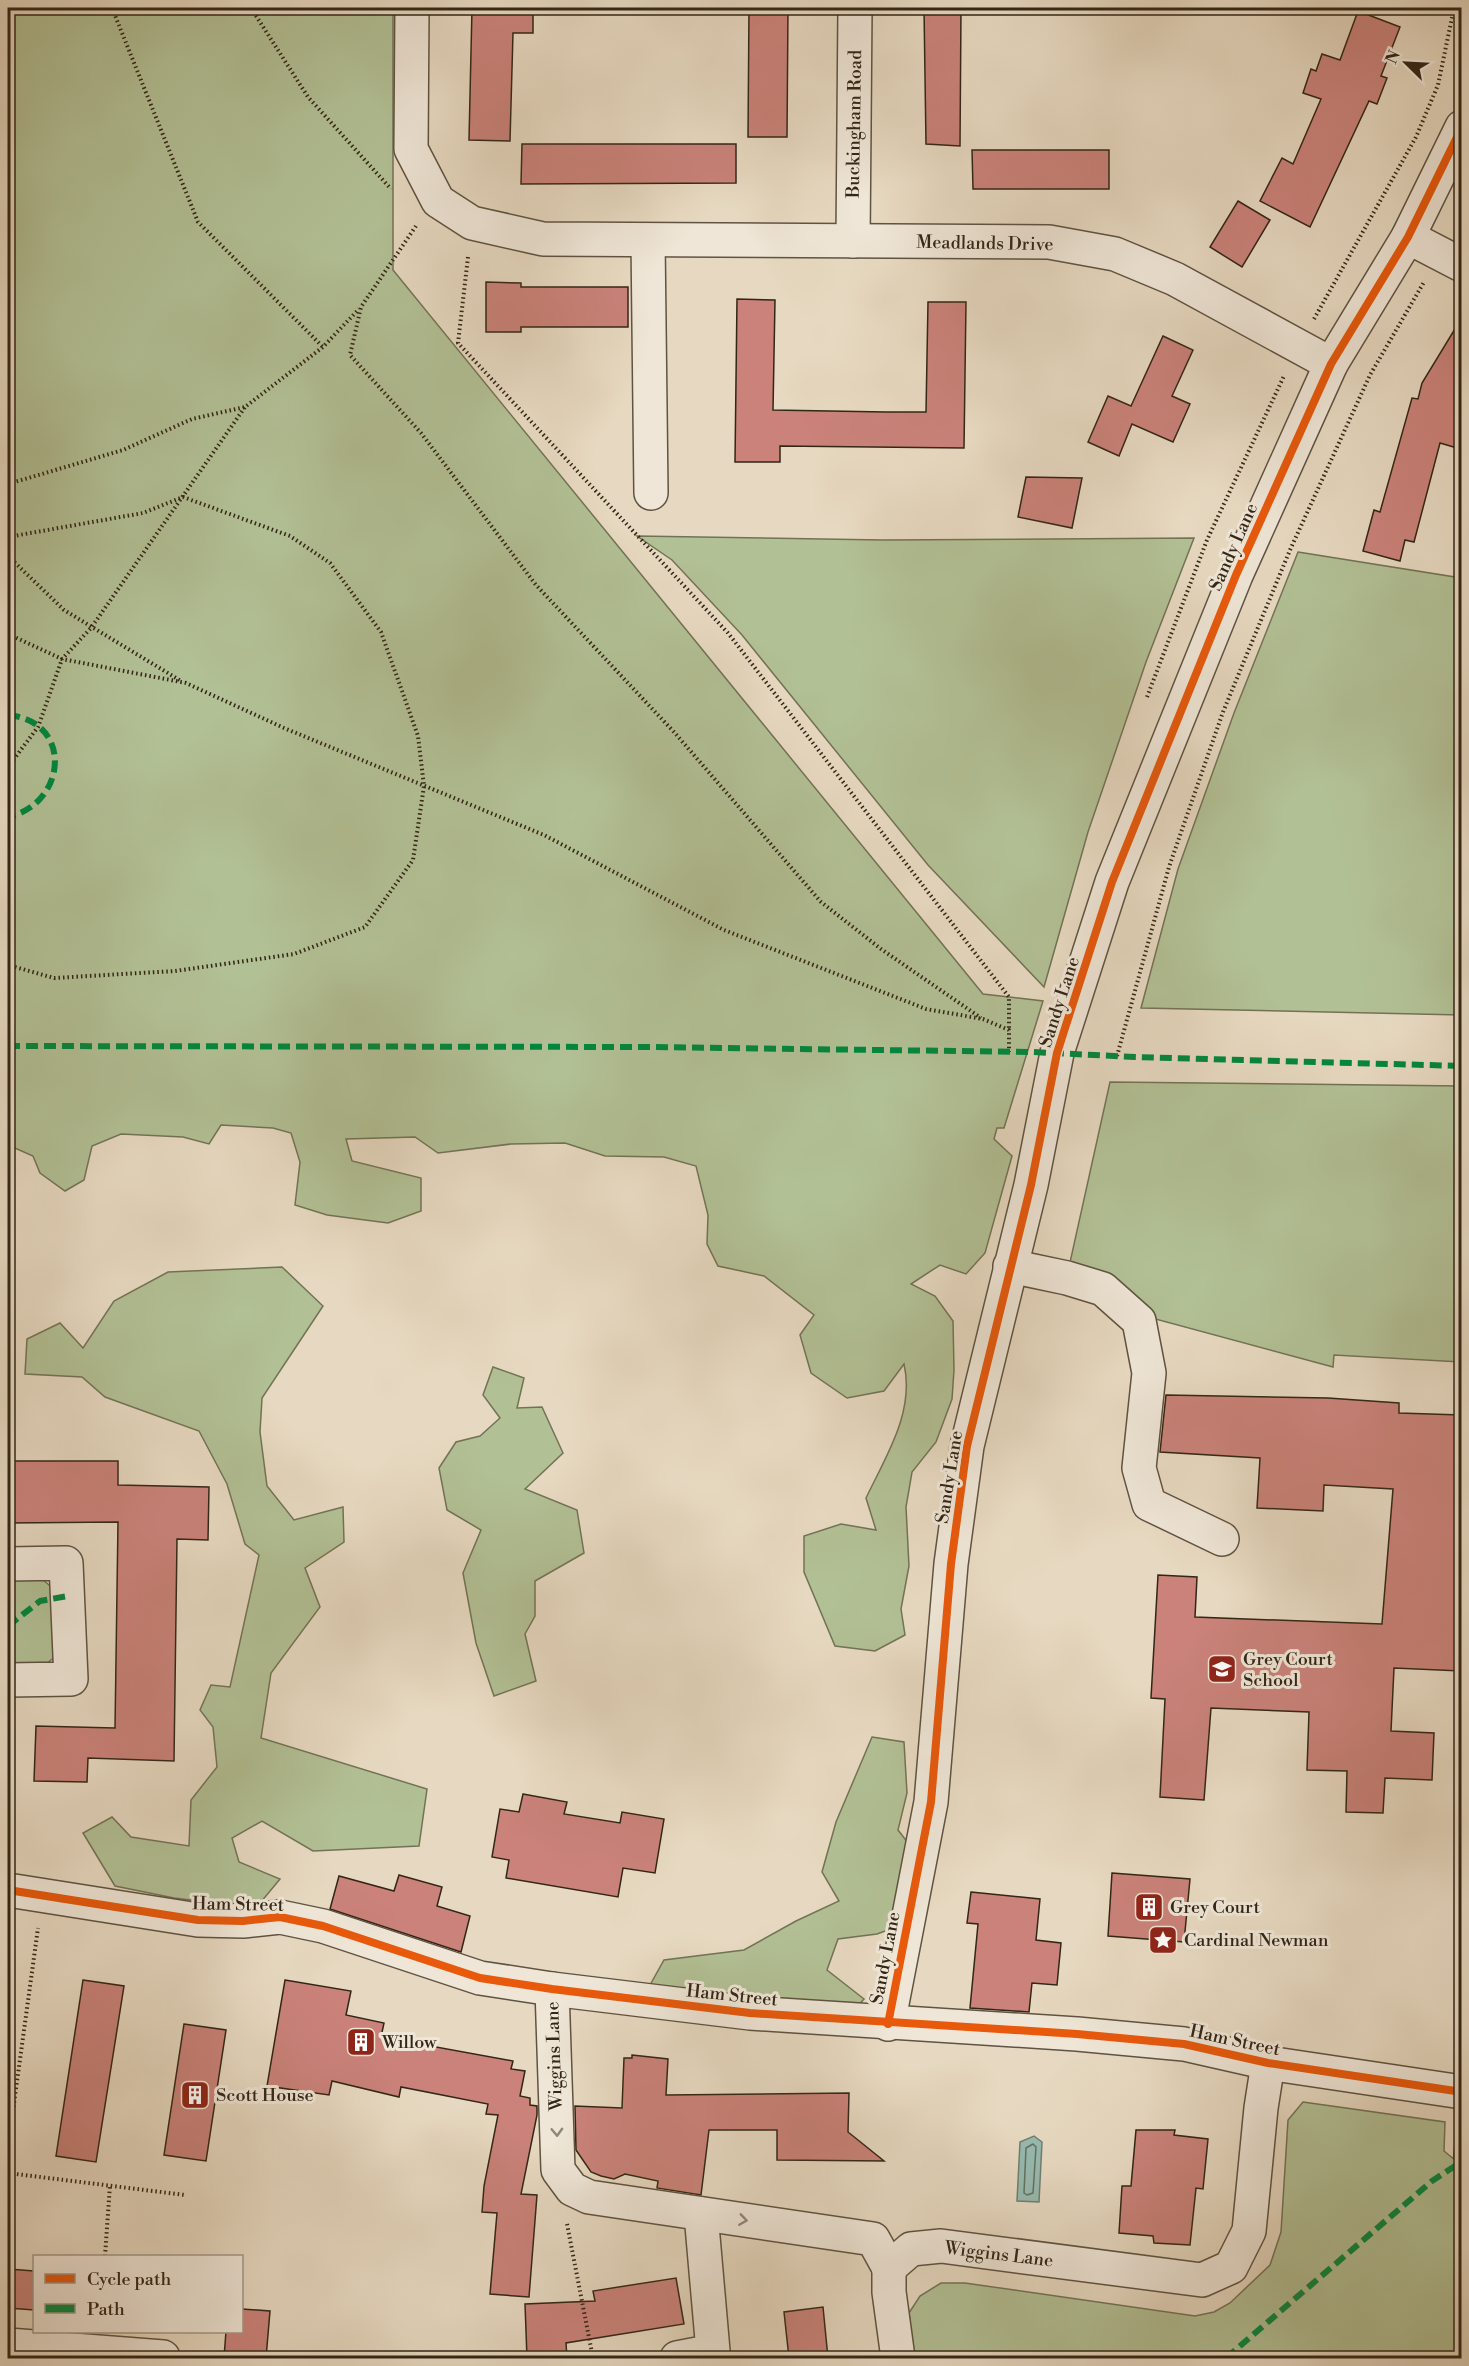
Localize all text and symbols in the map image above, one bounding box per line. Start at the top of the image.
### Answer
north arrow [1376,33,1436,93]
text: N [1382,47,1405,67]
street label: Buckingham Road [842,49,867,199]
street label: Meadlands Drive [916,231,1054,256]
street label: Sandy Lane [1204,500,1263,595]
street label: Sandy Lane [1034,954,1085,1050]
street label: Sandy Lane [931,1429,968,1525]
place label: Grey Court School [1243,1648,1333,1692]
school or university icon: Grey Court School [1206,1653,1238,1685]
building icon: Grey Court [1133,1891,1165,1923]
street label: Ham Street [192,1892,285,1917]
place label: Grey Court [1170,1896,1260,1919]
street label: Sandy Lane [865,1910,906,2006]
place icon: Cardinal Newman [1147,1924,1179,1956]
place label: Cardinal Newman [1184,1929,1329,1952]
street label: Ham Street [685,1979,779,2012]
street label: Wiggins Lane [541,2001,568,2112]
street label: Ham Street [1188,2020,1283,2061]
building icon: Willow [345,2026,377,2058]
place label: Willow [381,2031,437,2054]
building icon: Scott House [179,2079,211,2111]
place label: Scott House [216,2084,314,2107]
one-way arrow [550,2127,563,2136]
one-way arrow [739,2214,748,2226]
street label: Wiggins Lane [942,2236,1055,2273]
legend [33,2255,243,2333]
text: Cycle path [87,2268,171,2291]
text: Path [87,2298,125,2321]

